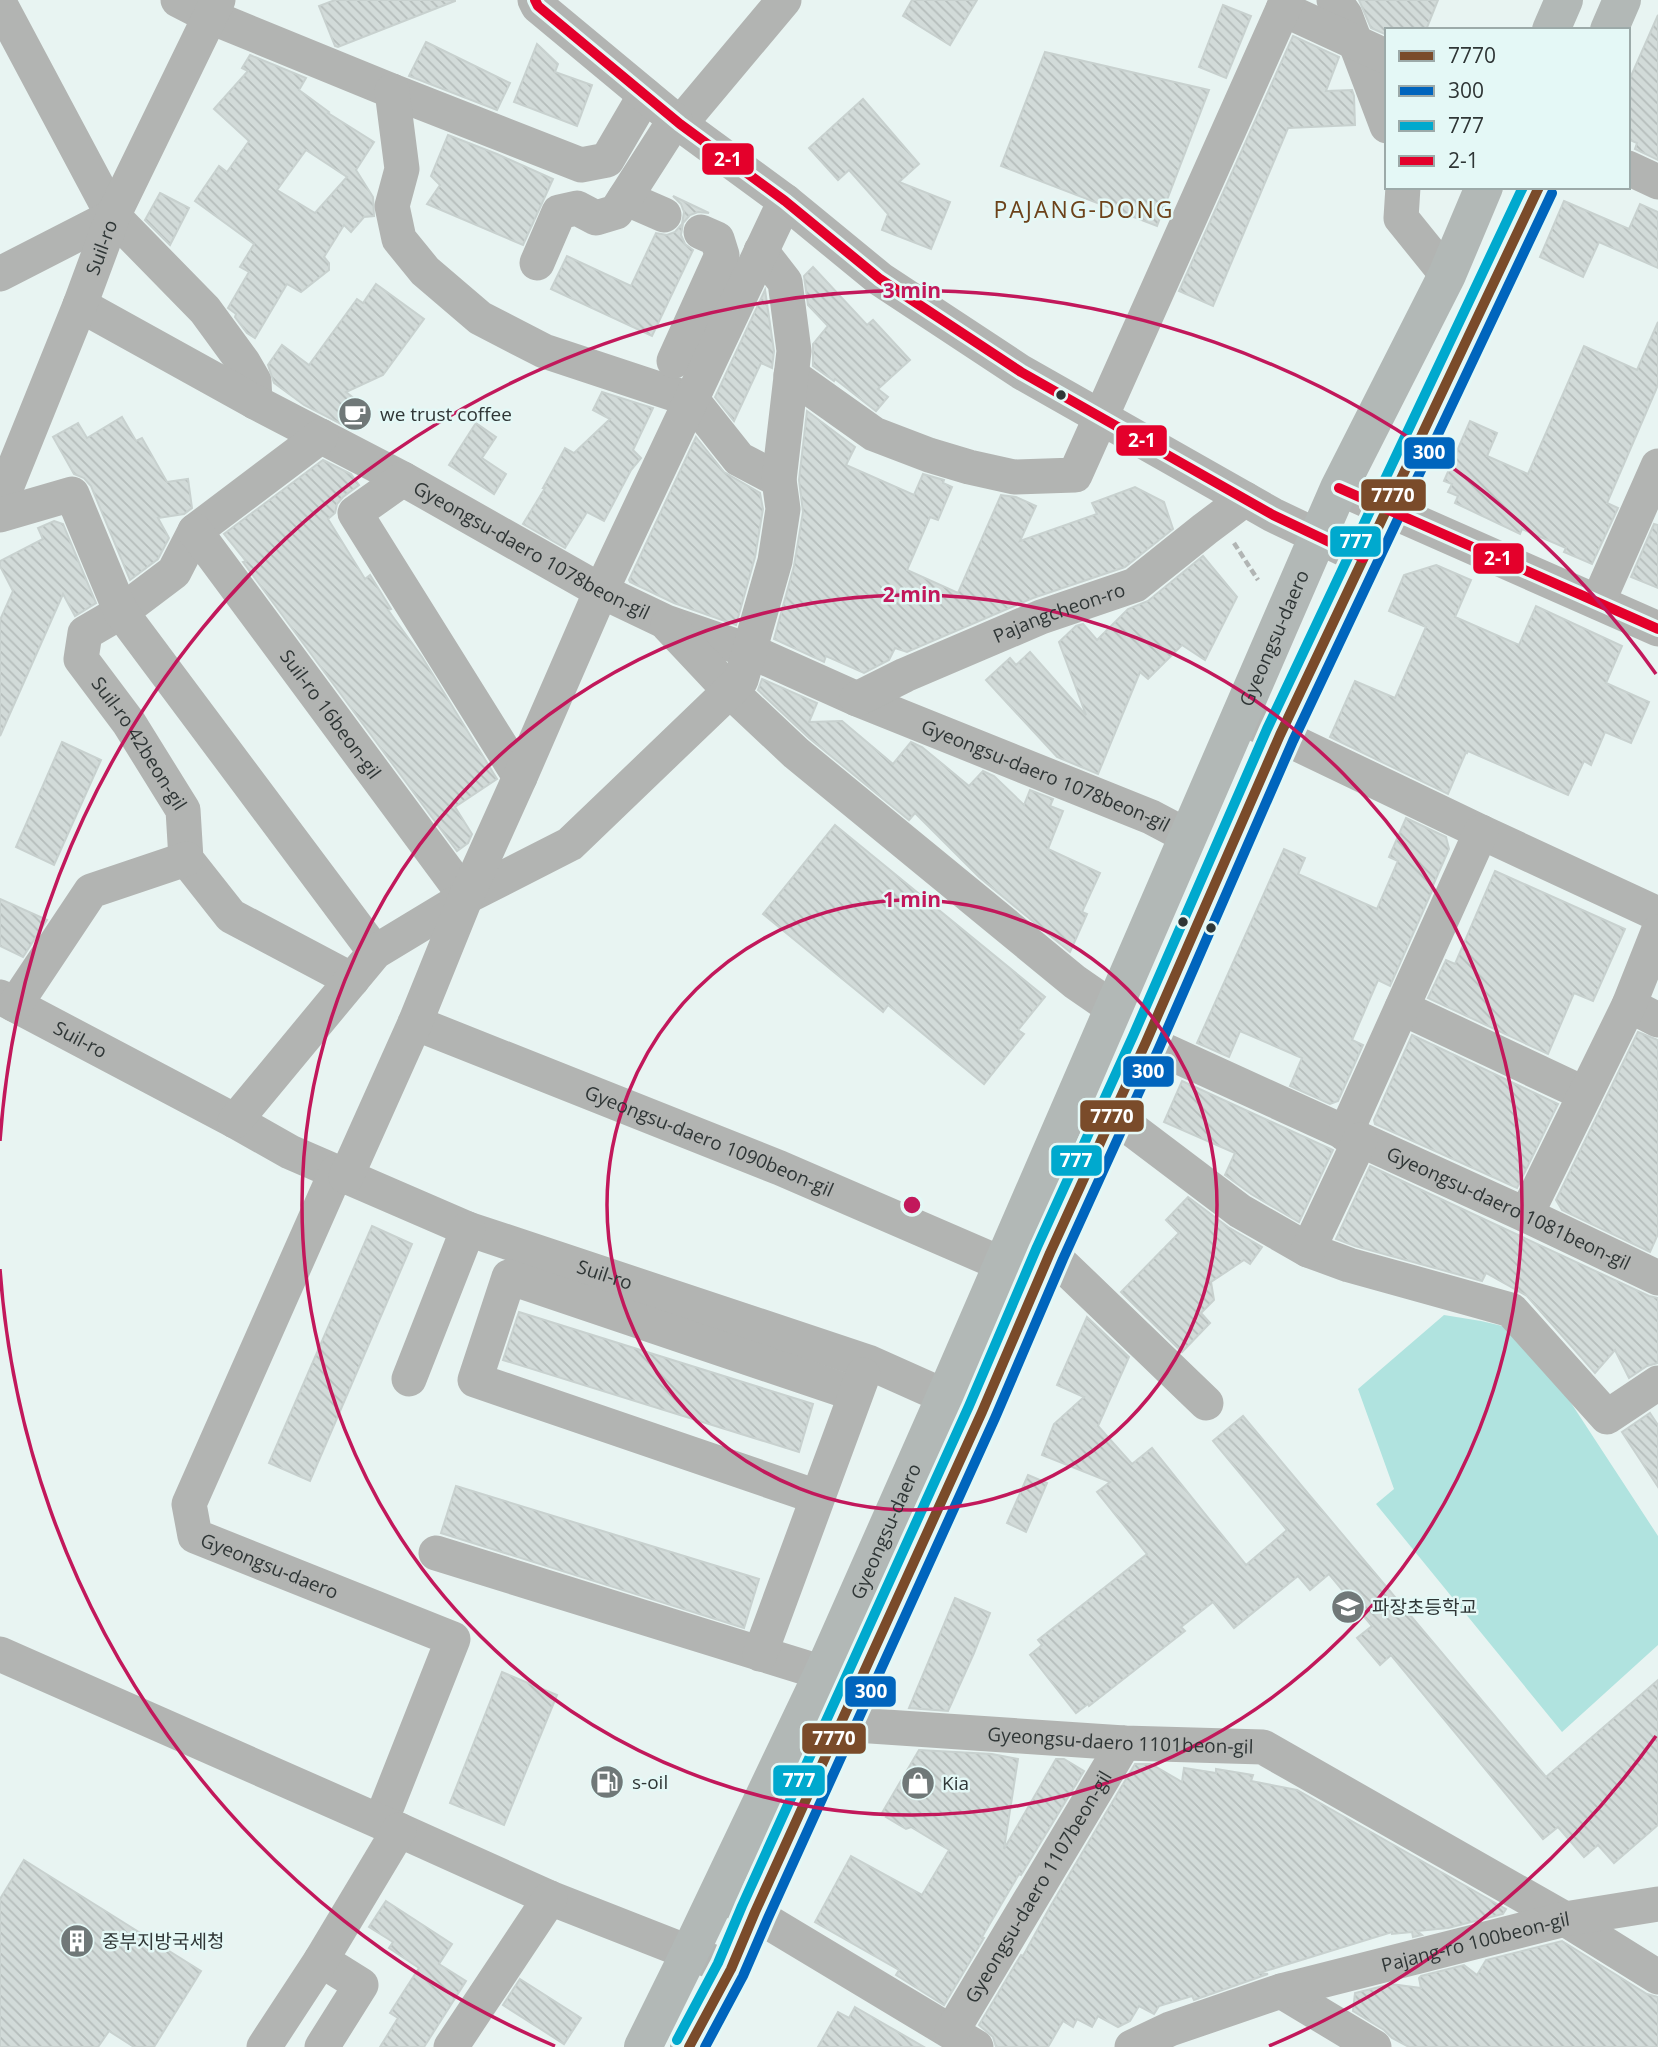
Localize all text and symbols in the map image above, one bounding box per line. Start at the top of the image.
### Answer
legend [1385,28,1630,189]
text: 7770 [1448,41,1496,69]
text: 300 [1448,76,1484,104]
text: 777 [1448,111,1484,139]
line badge: 2-1 [701,142,755,176]
text: 2-1 [714,146,742,172]
text: 2-1 [1448,146,1479,174]
district label: PAJANG-DONG [993,193,1175,225]
street label: Suil-ro [79,216,123,279]
text: 3 min [883,276,941,304]
unlabelled marker [1054,388,1068,402]
cafe icon: we trust coffee [336,395,374,433]
place label: we trust coffee [380,401,512,427]
line badge: 2-1 [1115,424,1168,457]
text: 2-1 [1128,427,1156,453]
line badge: 300 [1403,436,1456,470]
text: 300 [1413,439,1445,465]
street label: Gyeongsu-daero 1078beon-gil [409,475,654,625]
line badge: 7770 [1360,478,1427,512]
text: 7770 [1371,482,1415,508]
line badge: 777 [1329,525,1382,558]
text: 777 [1340,528,1372,554]
line badge: 2-1 [1472,542,1525,575]
text: 2-1 [1484,545,1512,571]
street label: Gyeongsu-daero [1233,566,1315,710]
street label: Pajangcheon-ro [989,576,1129,649]
text: 2 min [883,580,941,608]
street label: Suil-ro 16beon-gil [274,644,387,784]
street label: Suil-ro 42beon-gil [86,671,193,815]
street label: Gyeongsu-daero 1078beon-gil [917,713,1175,838]
text: 1 min [883,885,941,913]
unlabelled marker [1176,915,1190,929]
unlabelled marker [1204,921,1218,935]
street label: Suil-ro [49,1015,112,1064]
line badge: 300 [1122,1055,1175,1088]
text: 300 [1132,1058,1164,1084]
street label: Gyeongsu-daero 1090beon-gil [581,1079,838,1203]
line badge: 7770 [1079,1099,1145,1133]
text: 7770 [1090,1103,1134,1129]
street label: Gyeongsu-daero 1081beon-gil [1383,1140,1635,1276]
line badge: 777 [1050,1144,1103,1177]
text: 777 [1060,1147,1092,1173]
centre of rings [900,1193,924,1217]
street label: Suil-ro [574,1253,636,1296]
street label: Gyeongsu-daero [844,1459,927,1603]
street label: Gyeongsu-daero [197,1527,342,1605]
school or university icon: 파장초등학교 [1329,1588,1367,1626]
place label: 파장초등학교 [1372,1594,1477,1620]
line badge: 300 [844,1675,897,1708]
text: 300 [855,1678,887,1704]
street label: Gyeongsu-daero 1101beon-gil [987,1721,1254,1760]
line badge: 7770 [801,1722,867,1755]
text: 7770 [812,1725,856,1751]
fuel station icon: s-oil [588,1763,626,1801]
line badge: 777 [772,1764,826,1797]
shop icon: Kia [899,1764,937,1802]
street label: Gyeongsu-daero 1107beon-gil [959,1766,1118,2008]
text: 777 [783,1767,815,1793]
place label: s-oil [632,1769,668,1795]
place label: Kia [942,1770,969,1796]
street label: Pajang-ro 100beon-gil [1378,1905,1571,1978]
building icon: 중부지방국세청 [58,1922,96,1960]
place label: 중부지방국세청 [102,1928,224,1954]

